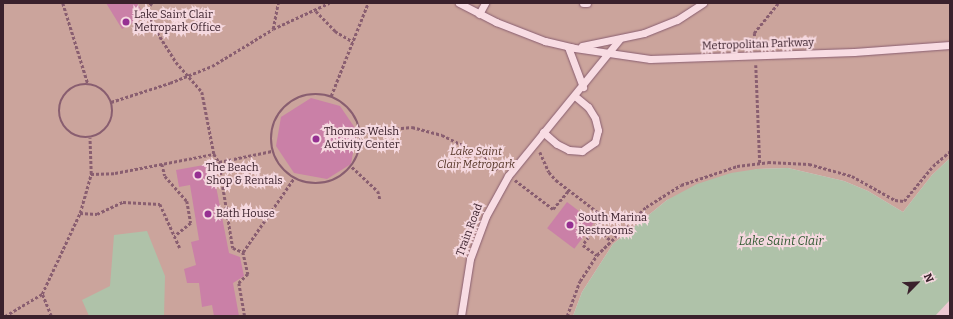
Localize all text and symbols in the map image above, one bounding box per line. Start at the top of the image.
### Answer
place label: Lake Saint Clair Metropark Office [134,9,221,35]
marker: Lake Saint Clair Metropark Office [121,17,131,27]
street label: Metropolitan Parkway [702,36,814,54]
place label: Thomas Welsh Activity Center [324,126,400,152]
marker: Thomas Welsh Activity Center [311,134,321,144]
park label: Lake Saint Clair Metropark [437,146,515,172]
place label: The Beach Shop & Rentals [206,162,283,188]
marker: The Beach Shop & Rentals [193,170,203,180]
street label: Train Road [454,202,486,258]
place label: Bath House [216,207,275,221]
marker: Bath House [203,209,213,219]
place label: South Marina Restrooms [578,212,647,238]
marker: South Marina Restrooms [565,220,575,230]
water label: Lake Saint Clair [739,235,823,249]
north arrow [897,263,937,303]
text: N [921,271,936,284]

